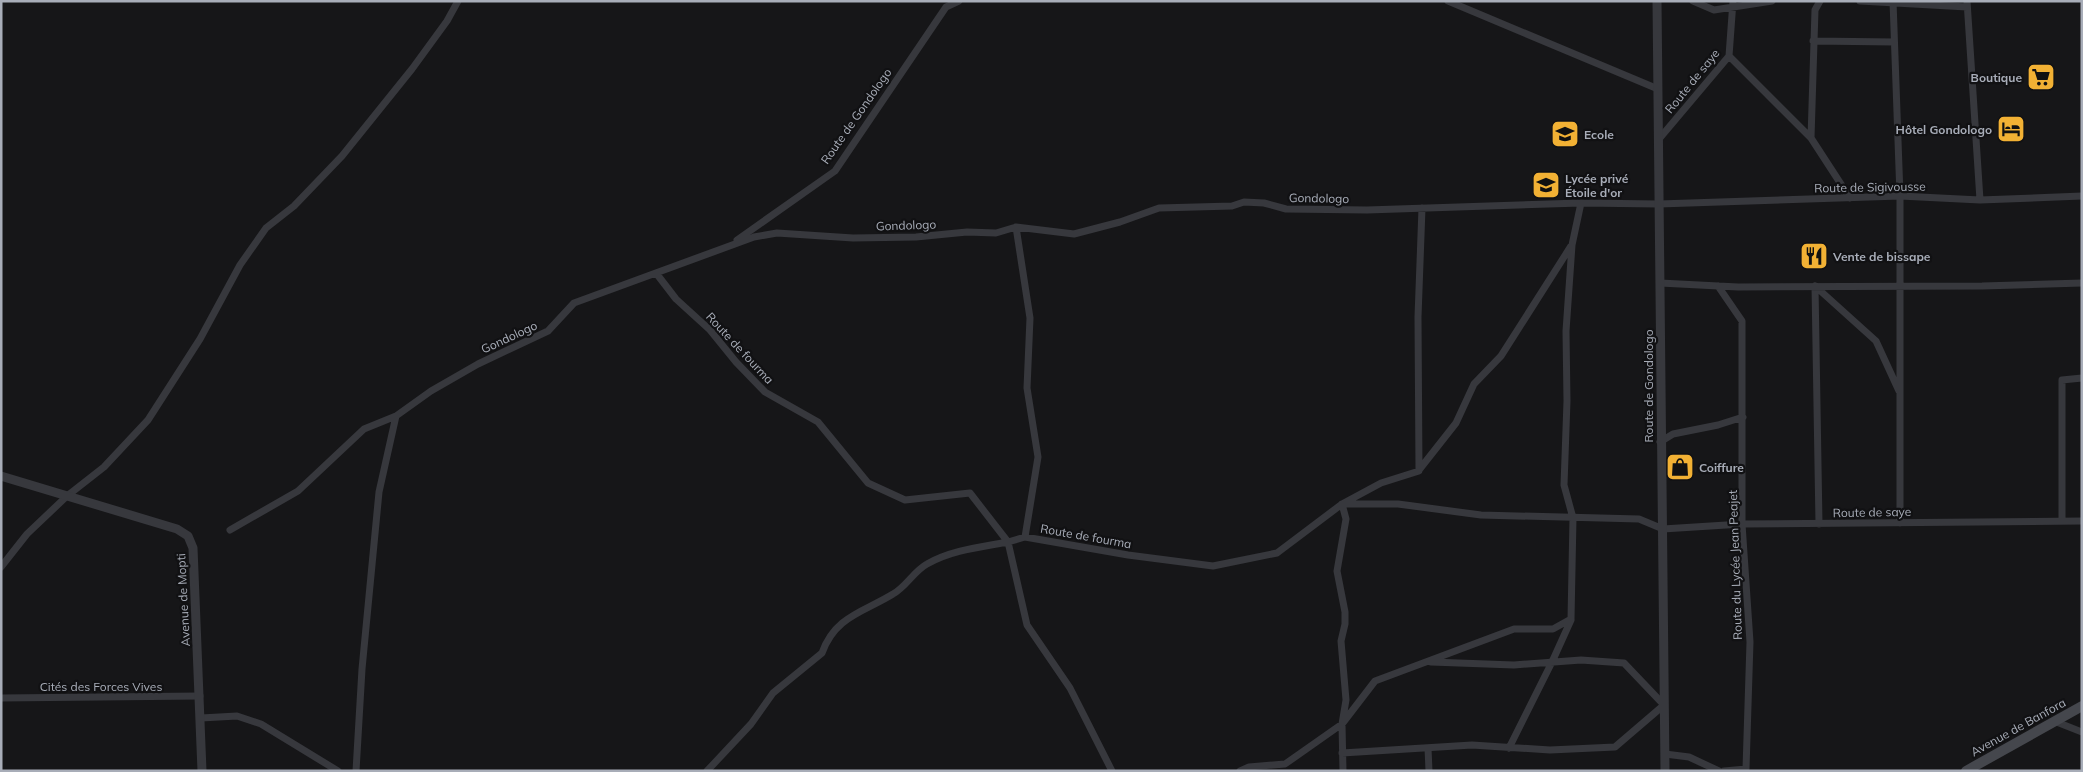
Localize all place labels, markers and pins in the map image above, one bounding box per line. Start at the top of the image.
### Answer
supermarket icon: Boutique [2026,62,2056,92]
place label: Boutique [1971,70,2022,85]
hotel icon: Hôtel Gondologo [1996,114,2026,144]
school or university icon: Ecole [1550,119,1580,149]
place label: Hôtel Gondologo [1896,122,1992,137]
place label: Ecole [1584,127,1614,142]
school or university icon: Lycée privé Étoile d'or [1531,170,1561,200]
place label: Lycée privé Étoile d'or [1565,171,1629,200]
restaurant icon: Vente de bissape [1799,241,1829,271]
place label: Vente de bissape [1832,249,1931,264]
shop icon: Coiffure [1665,452,1695,482]
place label: Coiffure [1699,460,1744,475]

